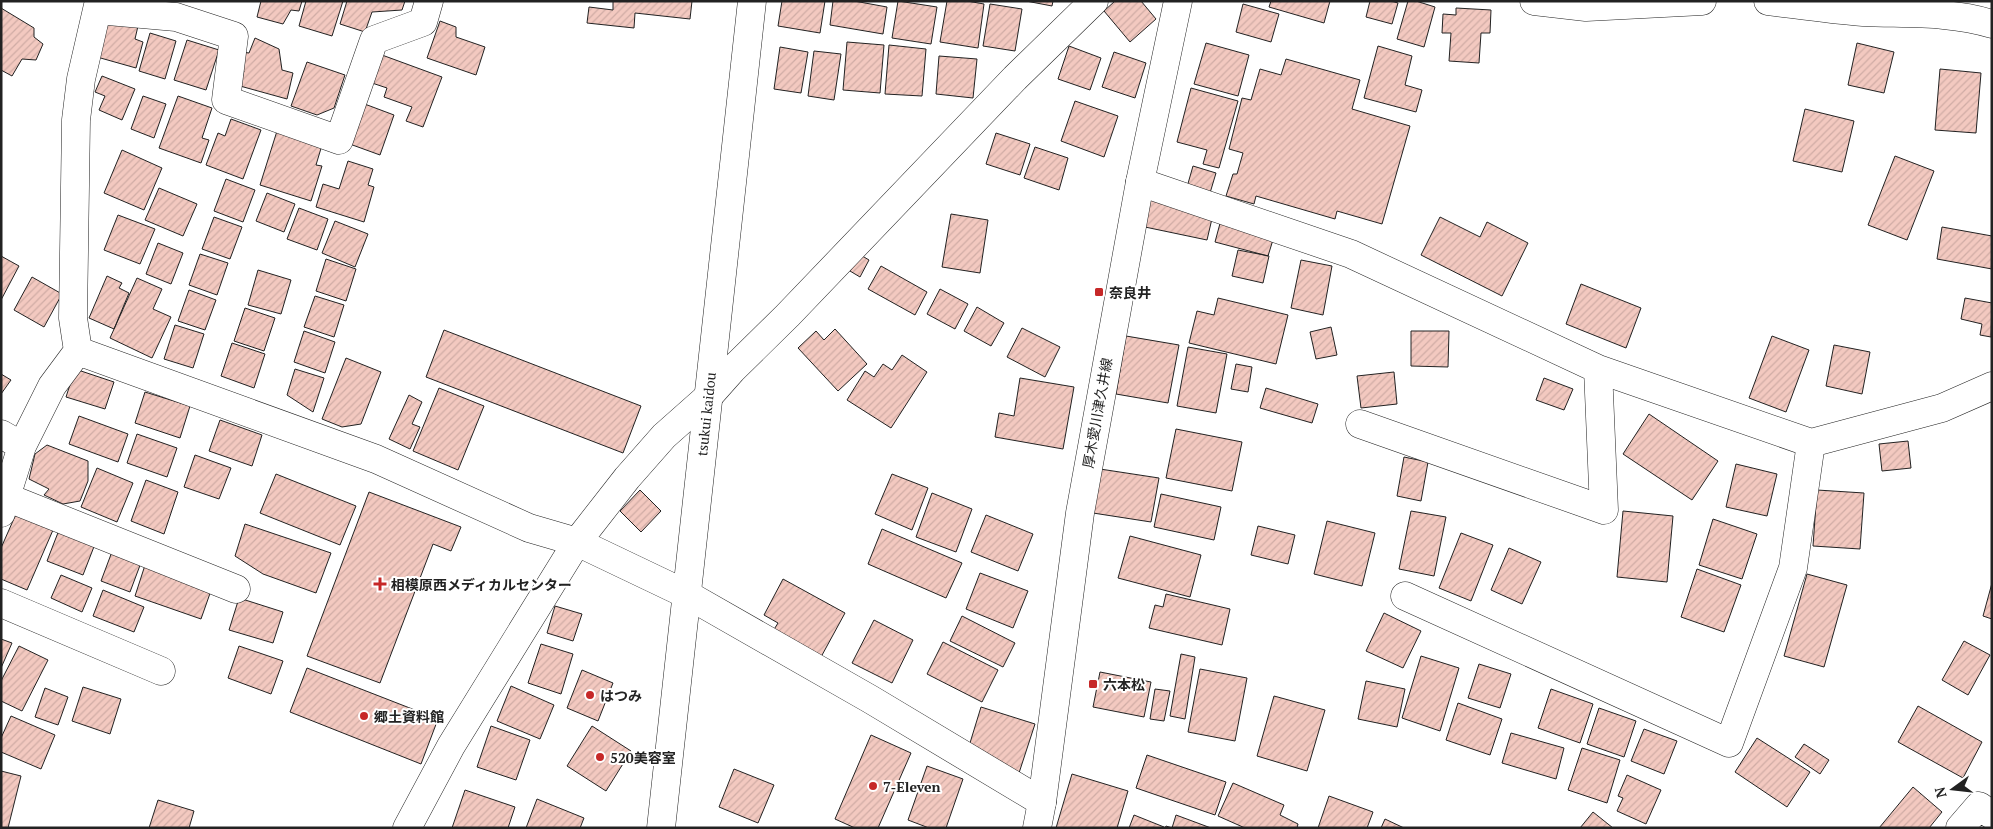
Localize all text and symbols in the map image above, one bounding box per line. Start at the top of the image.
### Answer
place label: 奈良井 [1109,283,1151,302]
marker: 奈良井 [1093,286,1105,298]
street label: 厚木愛川津久井線 [1078,356,1116,470]
street label: tsukui kaidou [692,371,720,457]
place label: 相模原西メディカルセンター [391,575,572,594]
marker: 相模原西メディカルセンター [373,577,387,591]
place label: 六本松 [1103,675,1145,694]
marker: 六本松 [1087,678,1099,690]
place label: はつみ [600,686,642,705]
marker: はつみ [584,689,596,701]
place label: 郷土資料館 [374,707,444,726]
marker: 郷土資料館 [358,710,370,722]
place label: 520美容室 [610,748,676,767]
marker: 520美容室 [594,751,606,763]
north arrow [1928,764,1978,814]
place label: 7-Eleven [883,777,941,796]
marker: 7-Eleven [867,780,879,792]
text: N [1929,785,1951,800]

